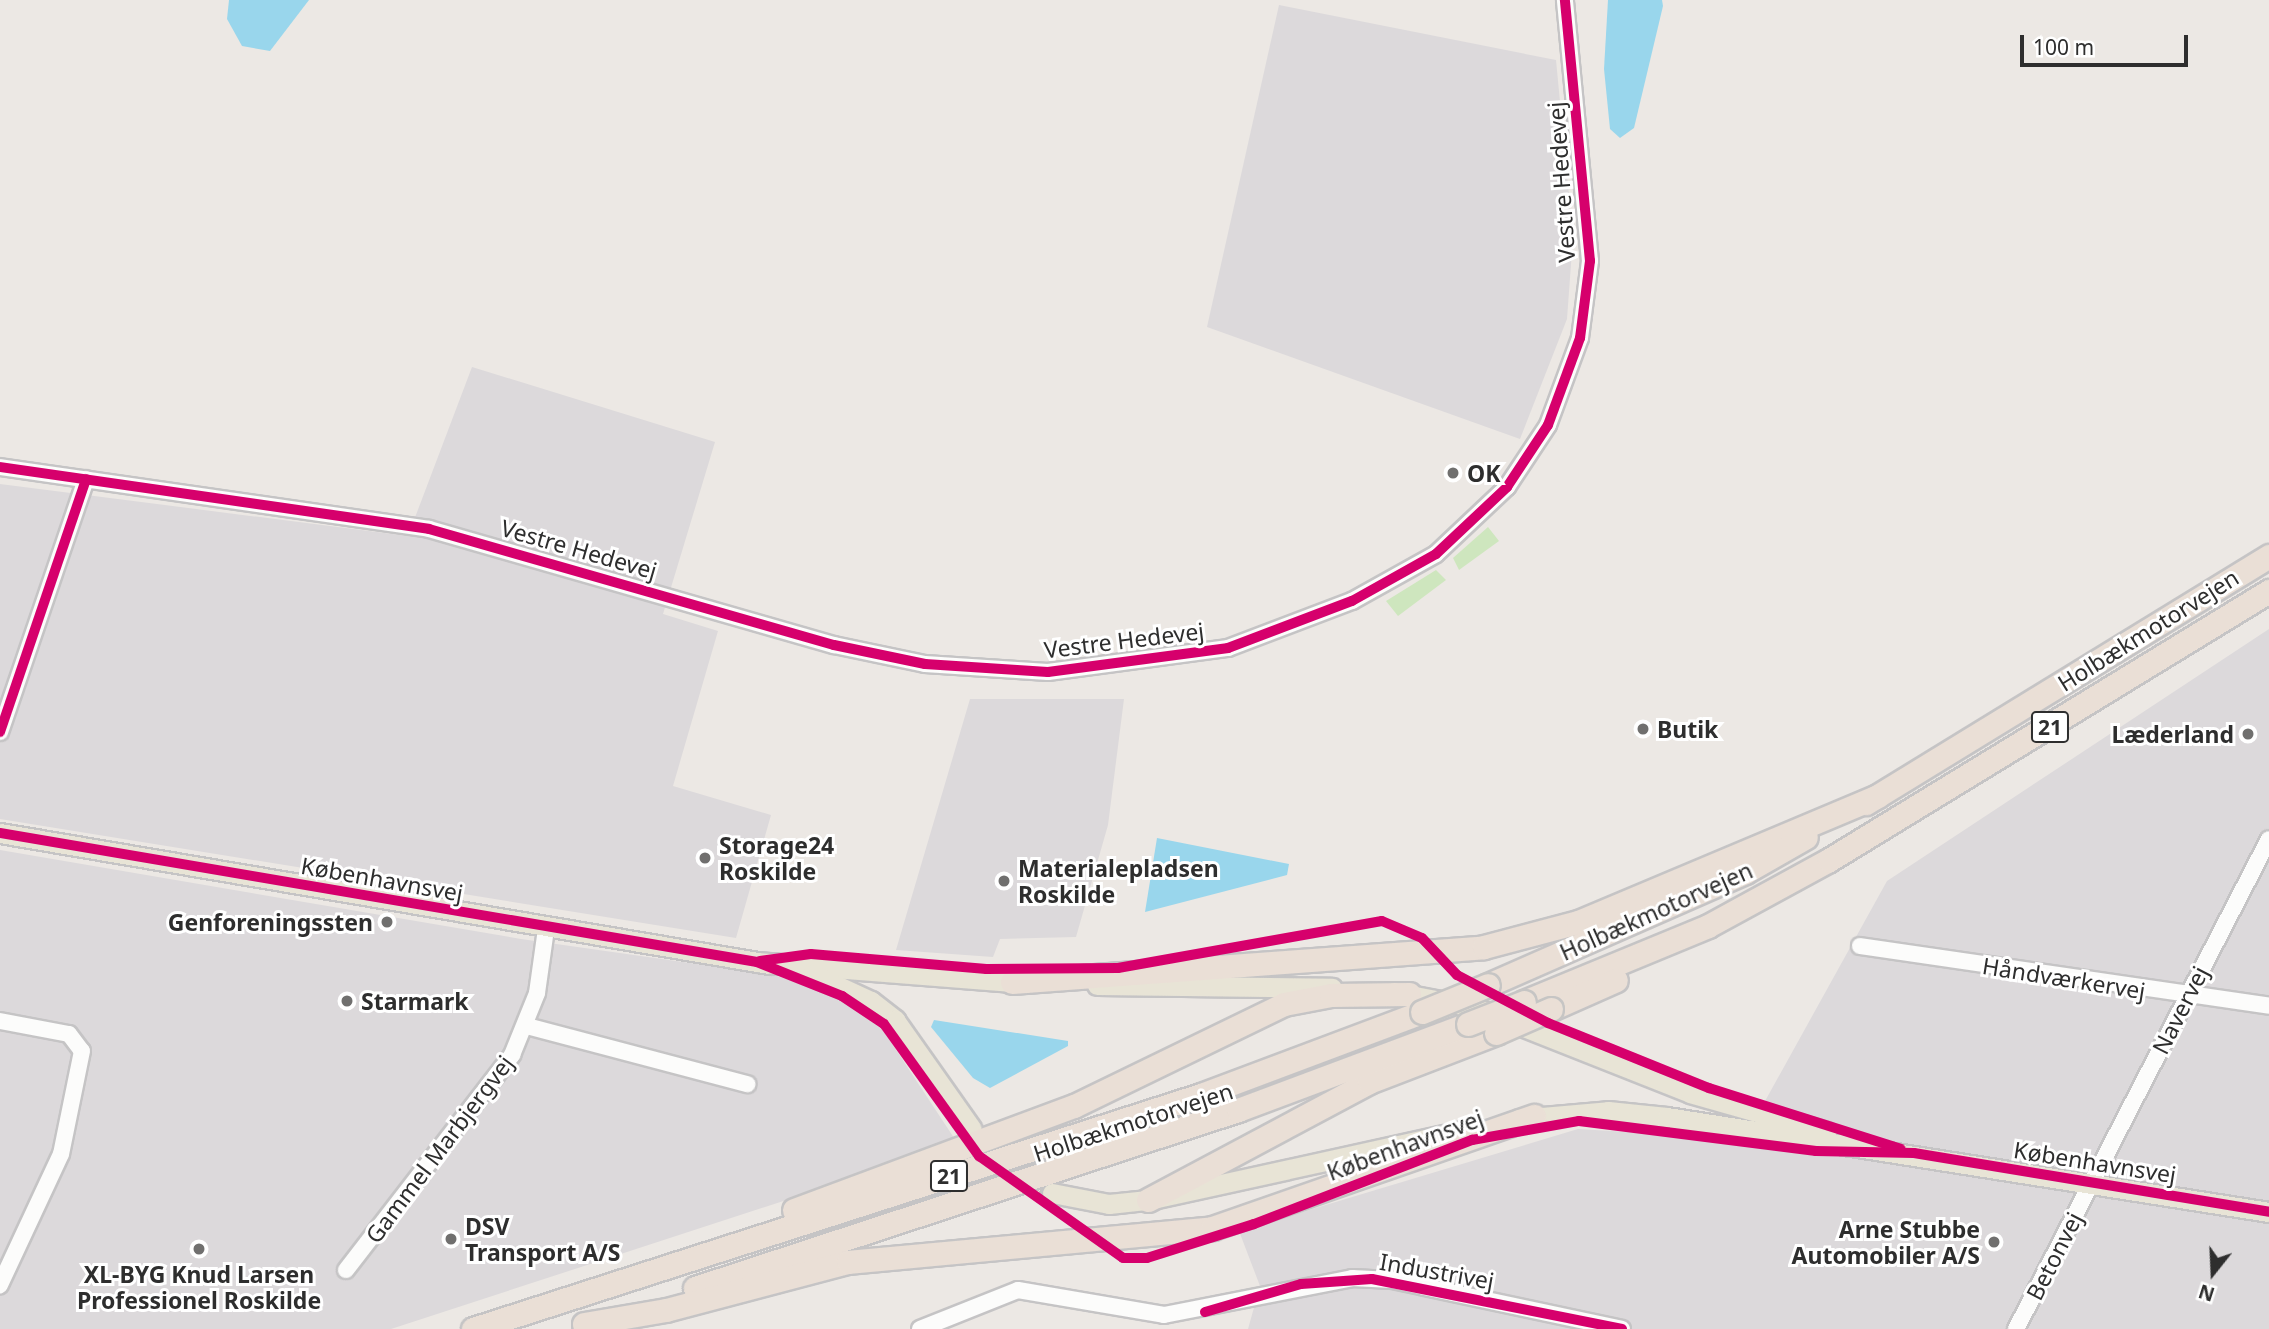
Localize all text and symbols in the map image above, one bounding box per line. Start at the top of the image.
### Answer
scale bar [2024,21,2192,65]
text: 100 m [2033,33,2094,61]
street label: Vestre Hedevej [1542,101,1580,263]
place label: OK [1467,459,1500,487]
marker: OK [1445,465,1461,481]
street label: Vestre Hedevej [498,514,660,584]
street label: Holbækmotorvejen [2052,563,2244,697]
street label: Vestre Hedevej [1042,616,1206,664]
road number: 21 [2031,710,2069,744]
place label: Butik [1657,715,1718,743]
place label: Læderland [2111,720,2234,748]
marker: Butik [1635,721,1651,737]
marker: Læderland [2240,726,2256,742]
place label: Storage24 Roskilde [719,831,834,885]
marker: Storage24 Roskilde [697,850,713,866]
street label: Københavnsvej [299,851,465,907]
place label: Materialepladsen Roskilde [1018,854,1219,908]
street label: Holbækmotorvejen [1555,856,1757,966]
marker: Materialepladsen Roskilde [996,873,1012,889]
place label: Genforeningssten [168,908,373,936]
marker: Genforeningssten [379,914,395,930]
street label: Håndværkervej [1981,951,2147,1005]
street label: Navervej [2146,961,2214,1059]
place label: Starmark [361,987,468,1015]
marker: Starmark [339,993,355,1009]
street label: Gammel Marbjergvej [359,1050,519,1248]
street label: Holbækmotorvejen [1030,1077,1236,1167]
street label: Københavnsvej [1323,1104,1487,1186]
street label: Københavnsvej [2012,1136,2178,1188]
road number: 21 [930,1158,968,1194]
street label: Betonvej [2020,1207,2088,1305]
place label: DSV Transport A/S [465,1212,621,1266]
place label: Arne Stubbe Automobiler A/S [1792,1215,1980,1269]
marker: DSV Transport A/S [443,1231,459,1247]
marker: Arne Stubbe Automobiler A/S [1986,1234,2002,1250]
north arrow [2178,1238,2248,1308]
marker: XL-BYG Knud Larsen Professionel Roskilde [191,1241,207,1257]
street label: Industrivej [1378,1247,1496,1295]
place label: XL-BYG Knud Larsen Professionel Roskilde [77,1260,321,1314]
text: N [2195,1278,2218,1308]

